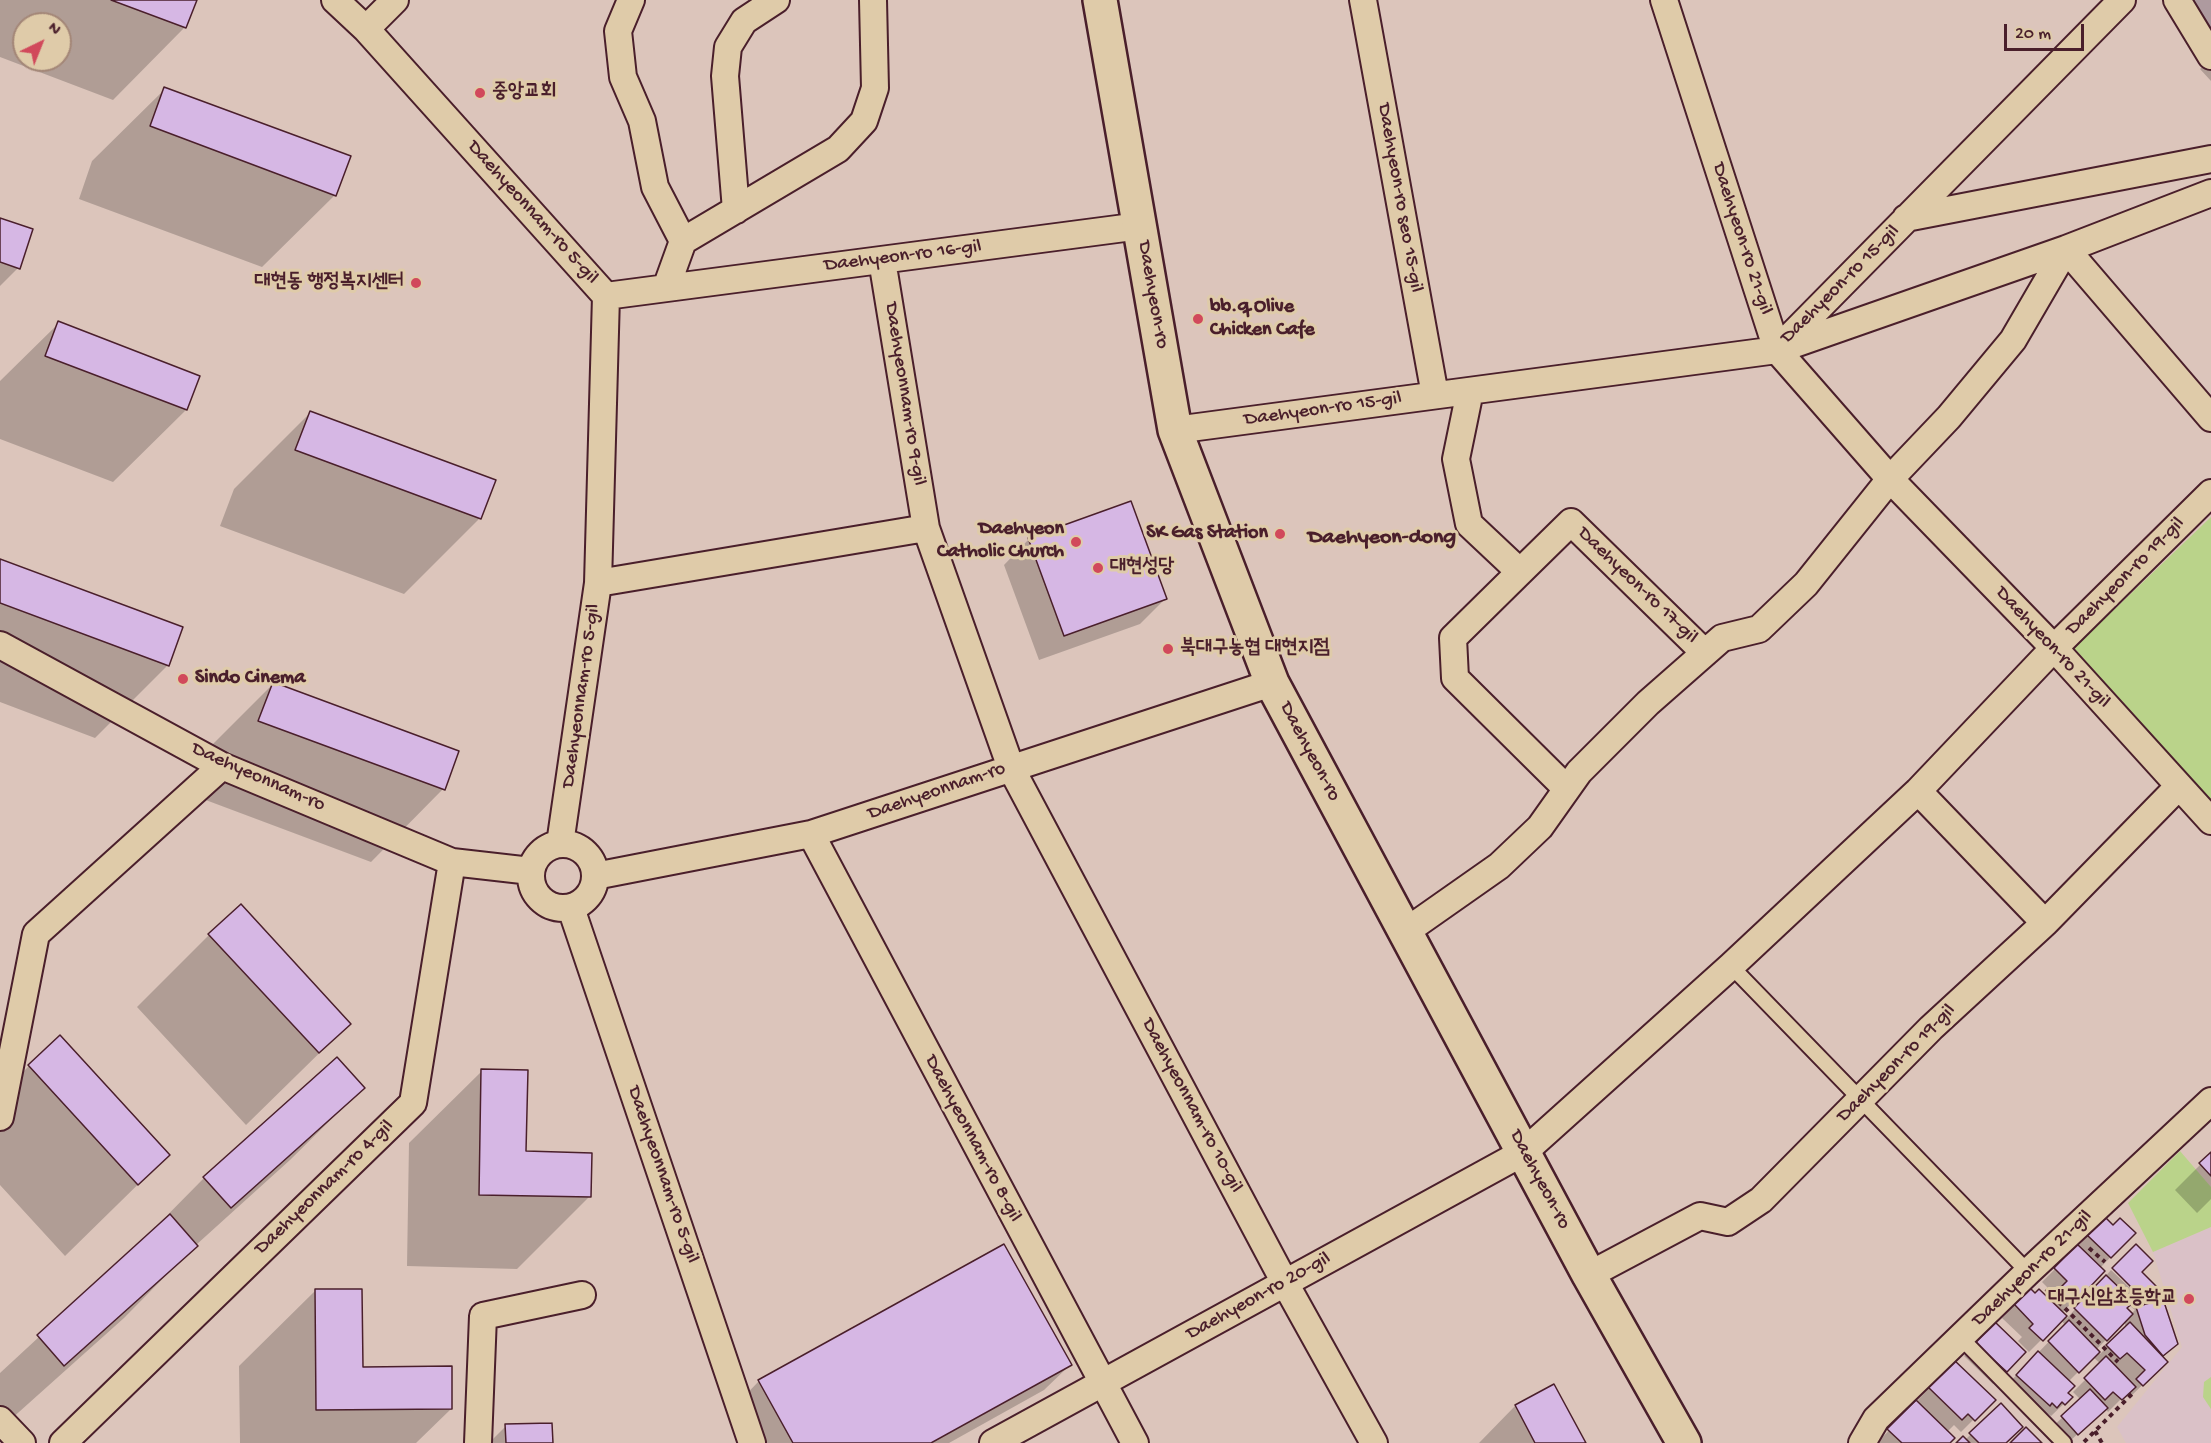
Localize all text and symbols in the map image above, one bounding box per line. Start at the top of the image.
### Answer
north arrow [12,12,72,72]
scale bar [2007,12,2086,50]
text: N [43,19,64,40]
text: 20 m [2015,24,2051,45]
place label: 중앙교회 [492,81,556,105]
marker: 중앙교회 [473,86,487,100]
street label: Daehyeon-ro seo 15-gil [1371,102,1427,294]
street label: Daehyeonnam-ro 5-gil [461,136,603,290]
street label: Daehyeon-ro 21-gil [1705,160,1777,318]
street label: Daehyeon-ro 15-gil [1776,220,1906,350]
street label: Daehyeon-ro 16-gil [823,235,983,279]
street label: Daehyeon-ro [1131,239,1173,351]
place label: 대현동 행정복지센터 [254,271,404,295]
marker: 대현동 행정복지센터 [409,276,423,290]
place label: bb.q Olive Chicken Cafe [1210,296,1315,343]
street label: Daehyeonnam-ro 9-gil [878,301,930,487]
marker: bb.q Olive Chicken Cafe [1191,312,1205,326]
street label: Daehyeon-ro 15-gil [1243,387,1403,433]
street label: Daehyeon-ro 19-gil [2062,513,2190,641]
place label: Daehyeon Catholic Church [937,518,1064,565]
place label: SK Gas Station [1146,522,1268,546]
street label: Daehyeon-ro 17-gil [1572,522,1702,650]
district label: Daehyeon-dong [1308,526,1456,552]
marker: SK Gas Station [1273,527,1287,541]
marker: Daehyeon Catholic Church [1069,535,1083,549]
place label: 대현성당 [1110,556,1174,580]
marker: 대현성당 [1091,561,1105,575]
street label: Daehyeon-ro 21-gil [1989,582,2115,714]
street label: Daehyeonnam-ro 5-gil [557,603,607,789]
place label: 북대구농협 대현지점 [1180,637,1330,661]
marker: 북대구농협 대현지점 [1161,642,1175,656]
place label: Sindo Cinema [195,667,305,691]
marker: Sindo Cinema [176,672,190,686]
street label: Daehyeon-ro [1273,698,1345,806]
street label: Daehyeonnam-ro [187,738,329,818]
street label: Daehyeonnam-ro [865,757,1009,827]
street label: Daehyeon-ro 19-gil [1833,1000,1961,1128]
street label: Daehyeonnam-ro 10-gil [1135,1015,1247,1197]
street label: Daehyeonnam-ro 8-gil [918,1051,1026,1227]
street label: Daehyeonnam-ro 5-gil [620,1083,704,1267]
street label: Daehyeonnam-ro 4-gil [250,1115,400,1261]
street label: Daehyeon-ro [1503,1126,1575,1234]
street label: Daehyeon-ro 21-gil [1968,1205,2098,1333]
street label: Daehyeon-ro 20-gil [1183,1247,1335,1347]
place label: 대구신암초등학교 [2048,1287,2177,1311]
marker: 대구신암초등학교 [2182,1292,2196,1306]

